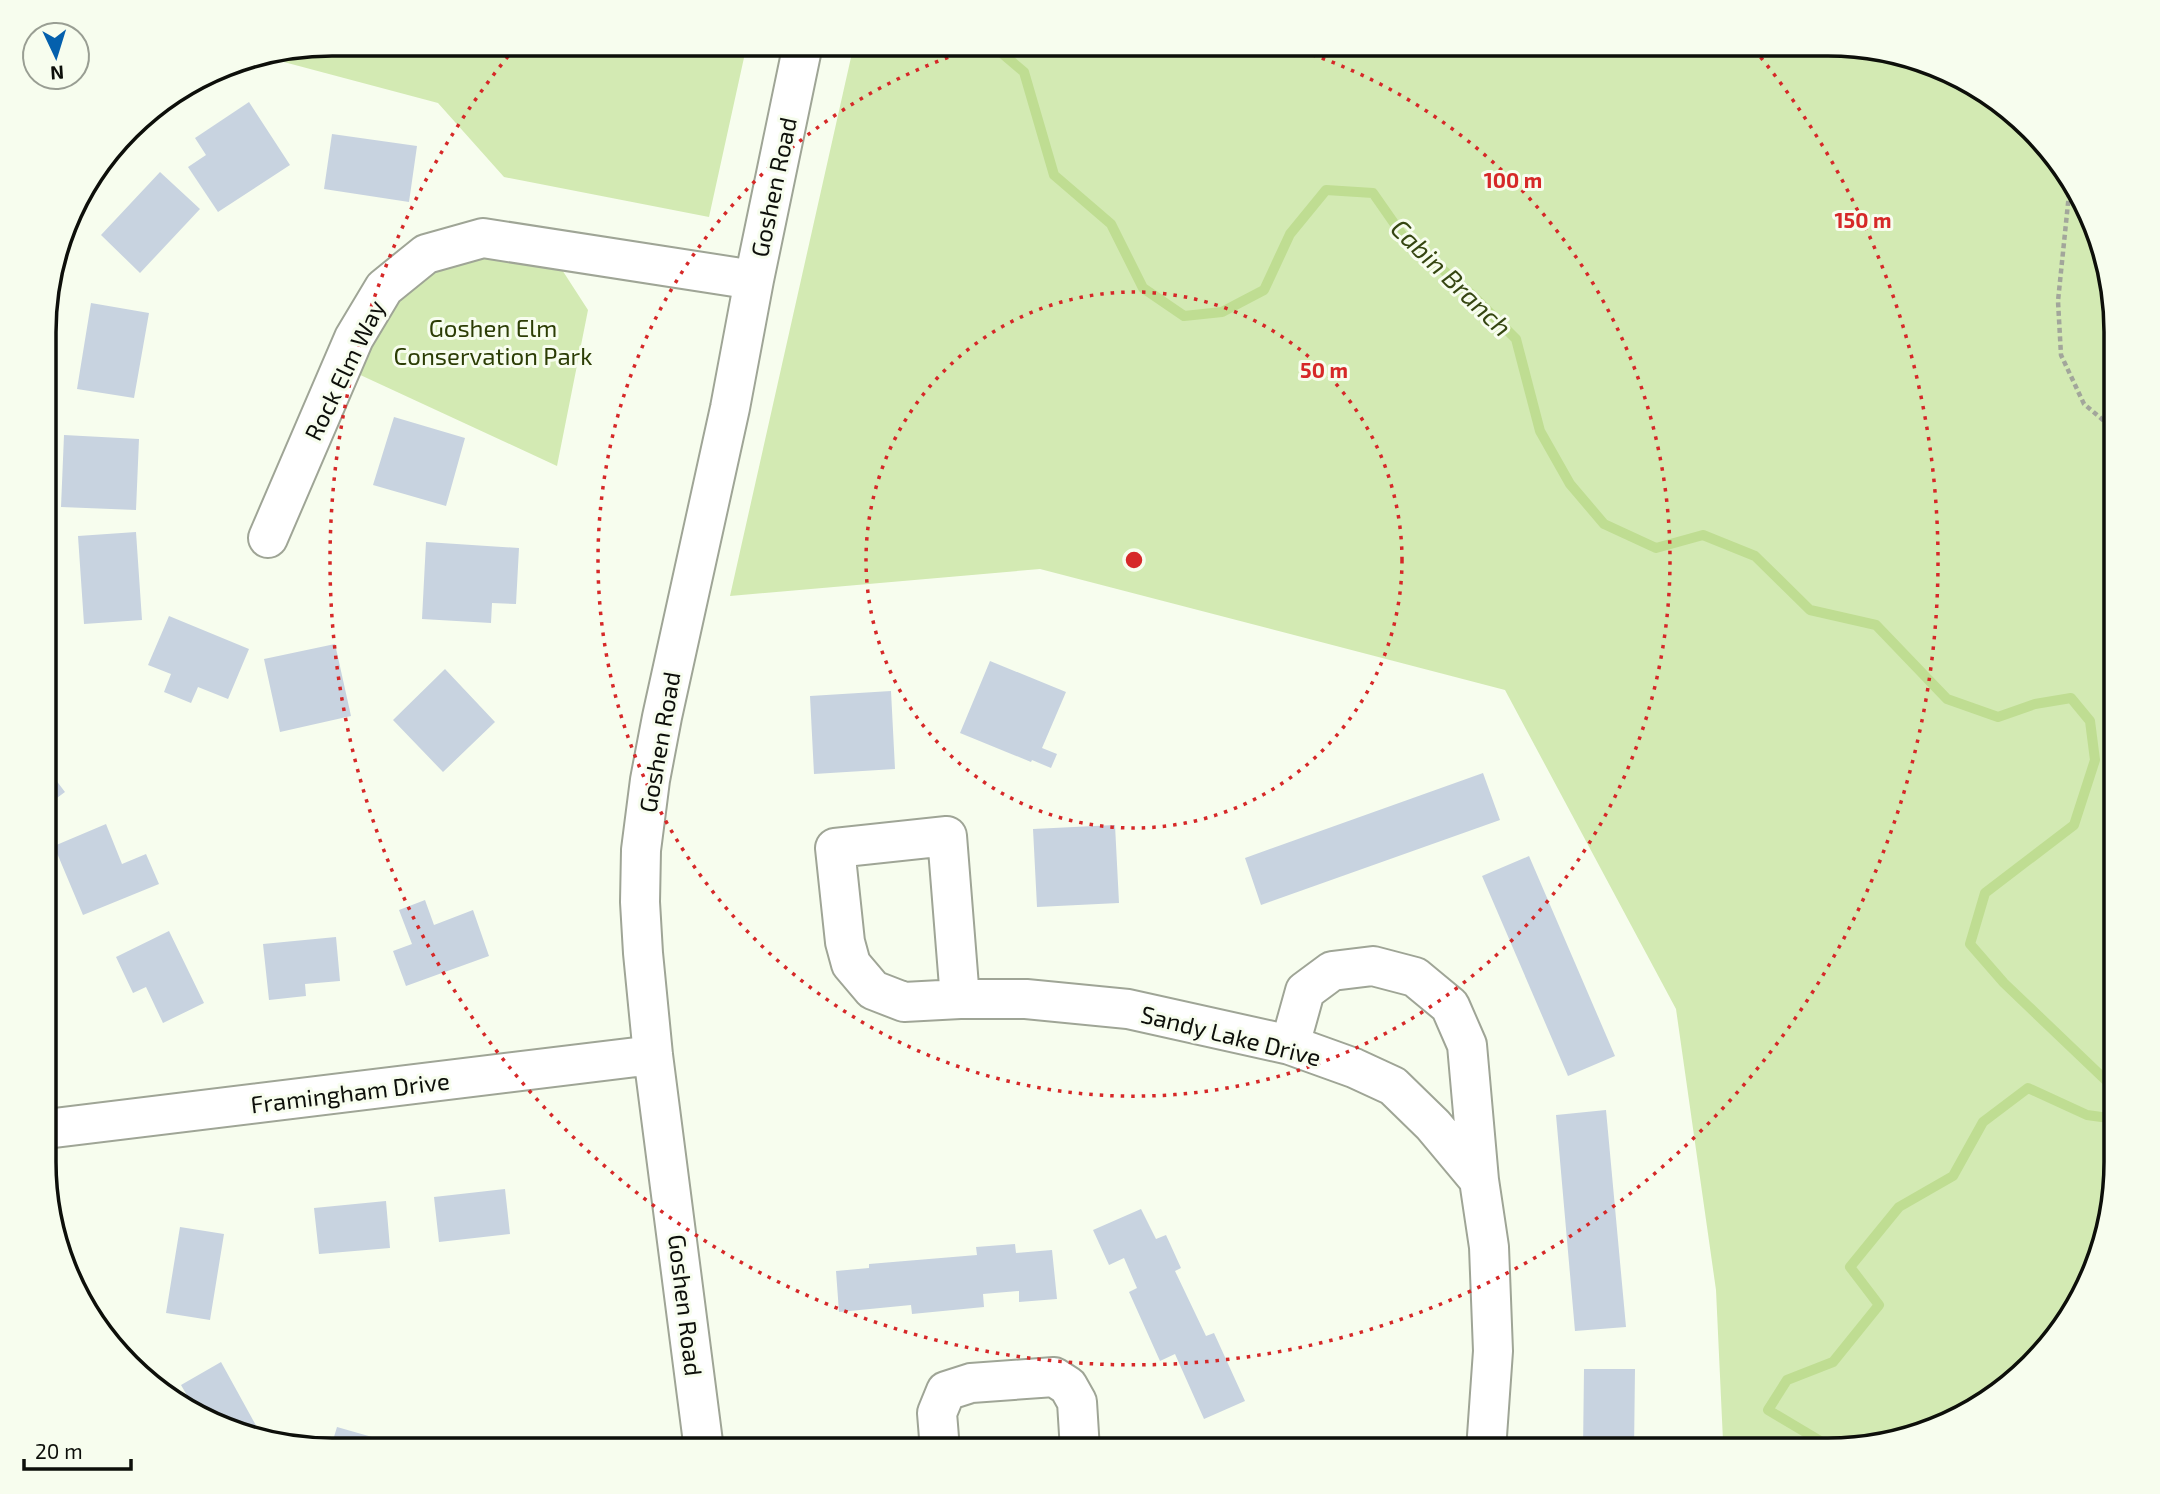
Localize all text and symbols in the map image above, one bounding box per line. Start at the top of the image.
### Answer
north arrow [21,21,91,91]
text: N [50,62,65,85]
street label: Goshen Road [744,114,802,260]
text: 100 m [1484,167,1542,192]
text: 150 m [1835,207,1891,232]
water label: Cabin Branch [1385,212,1519,342]
street label: Rock Elm Way [298,295,391,445]
park label: Goshen Elm Conservation Park [394,313,592,370]
text: 50 m [1300,357,1348,382]
centre of rings [1122,548,1146,572]
street label: Goshen Road [632,669,686,815]
street label: Sandy Lake Drive [1138,999,1324,1071]
street label: Framingham Drive [249,1065,451,1119]
street label: Goshen Road [663,1233,709,1377]
scale bar [24,1428,131,1472]
text: 20 m [35,1438,83,1463]

